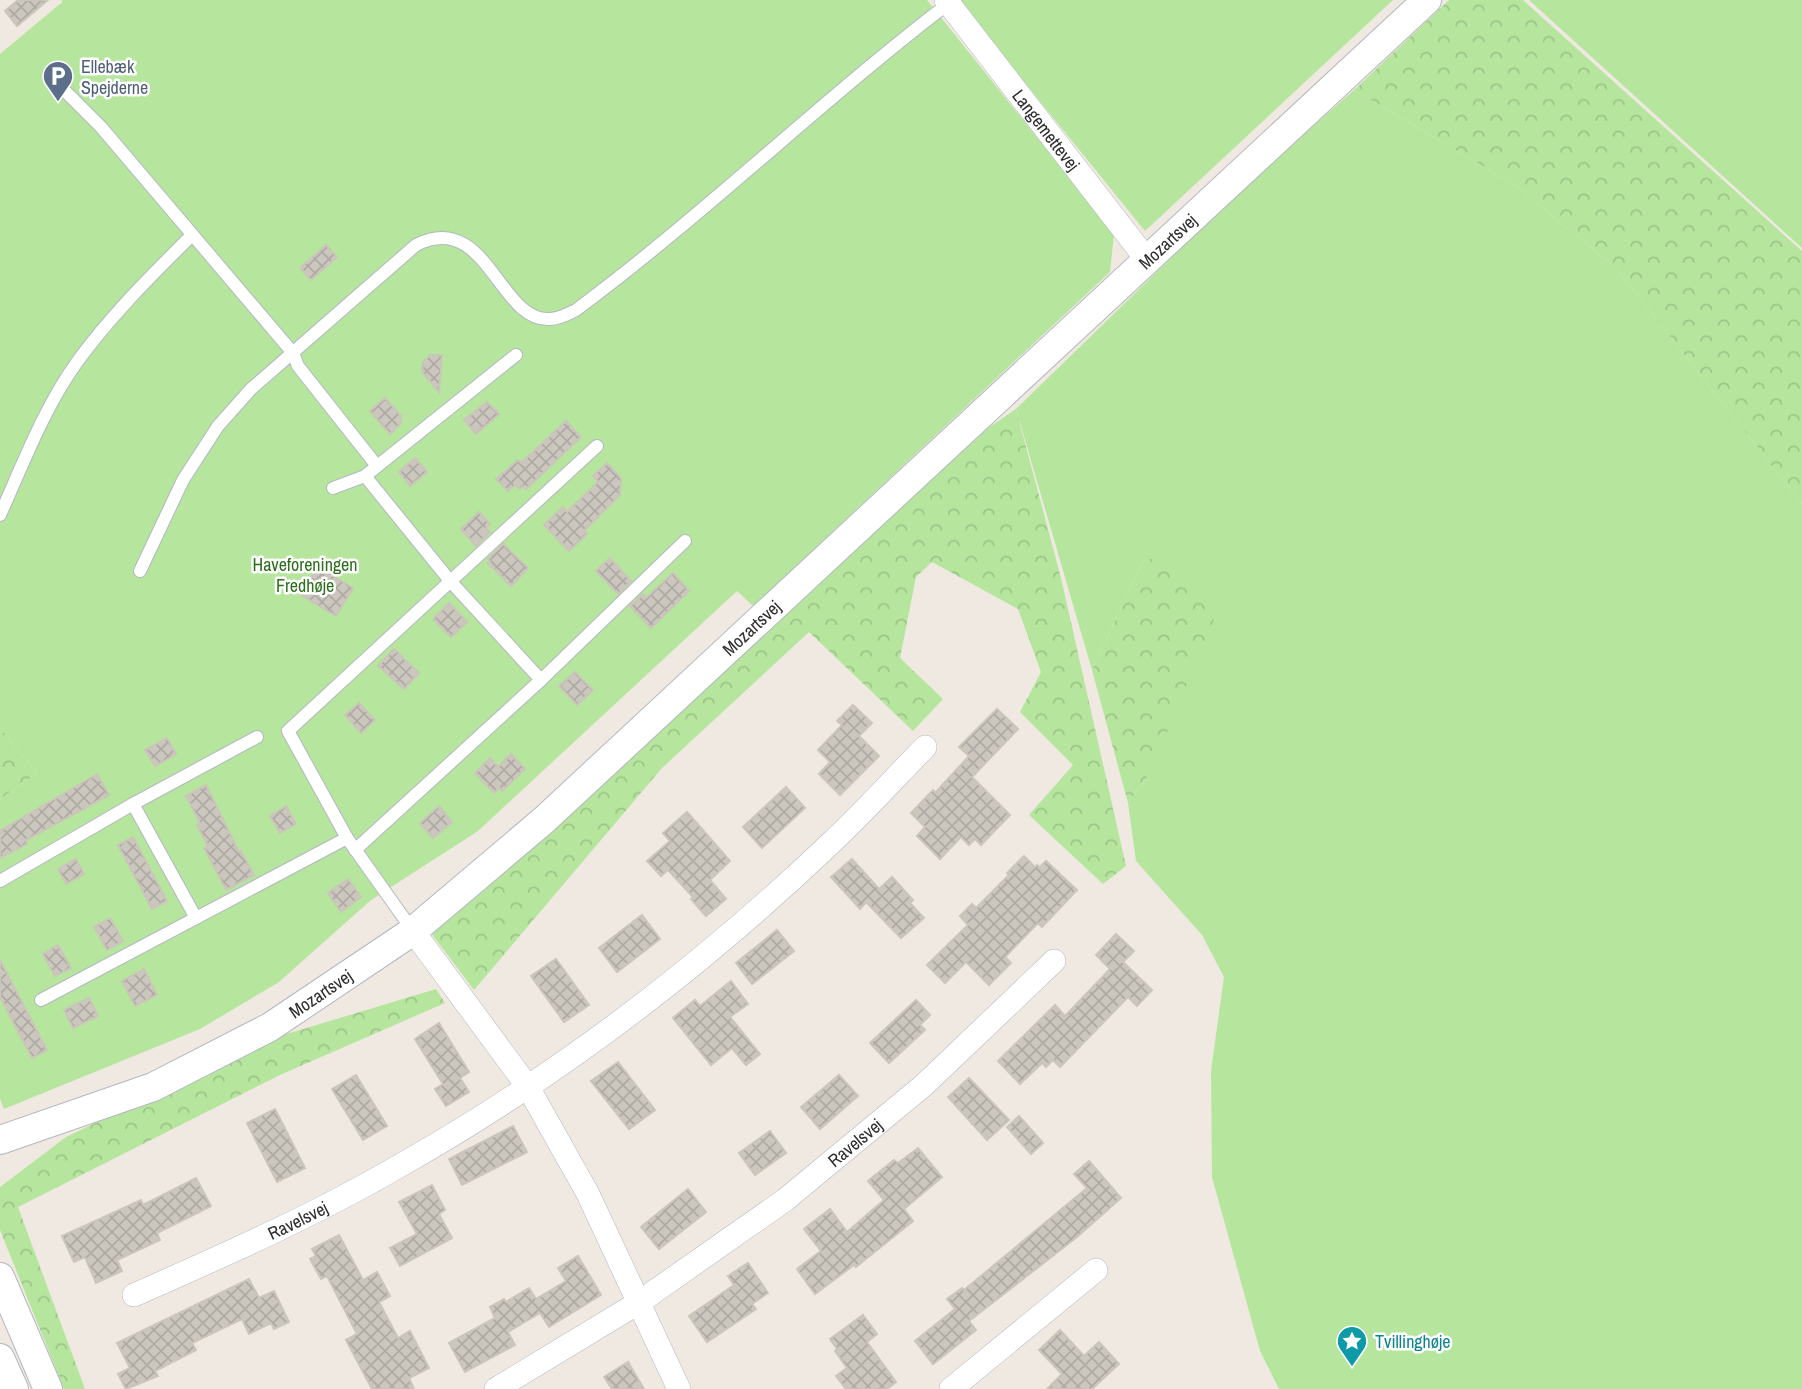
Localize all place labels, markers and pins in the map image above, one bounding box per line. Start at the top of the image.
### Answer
place label: Ellebæk Spejderne [81,54,148,100]
parking icon: Ellebæk Spejderne [41,59,75,103]
place icon: Tvillinghøje [1335,1324,1369,1368]
place label: Tvillinghøje [1375,1329,1450,1354]

